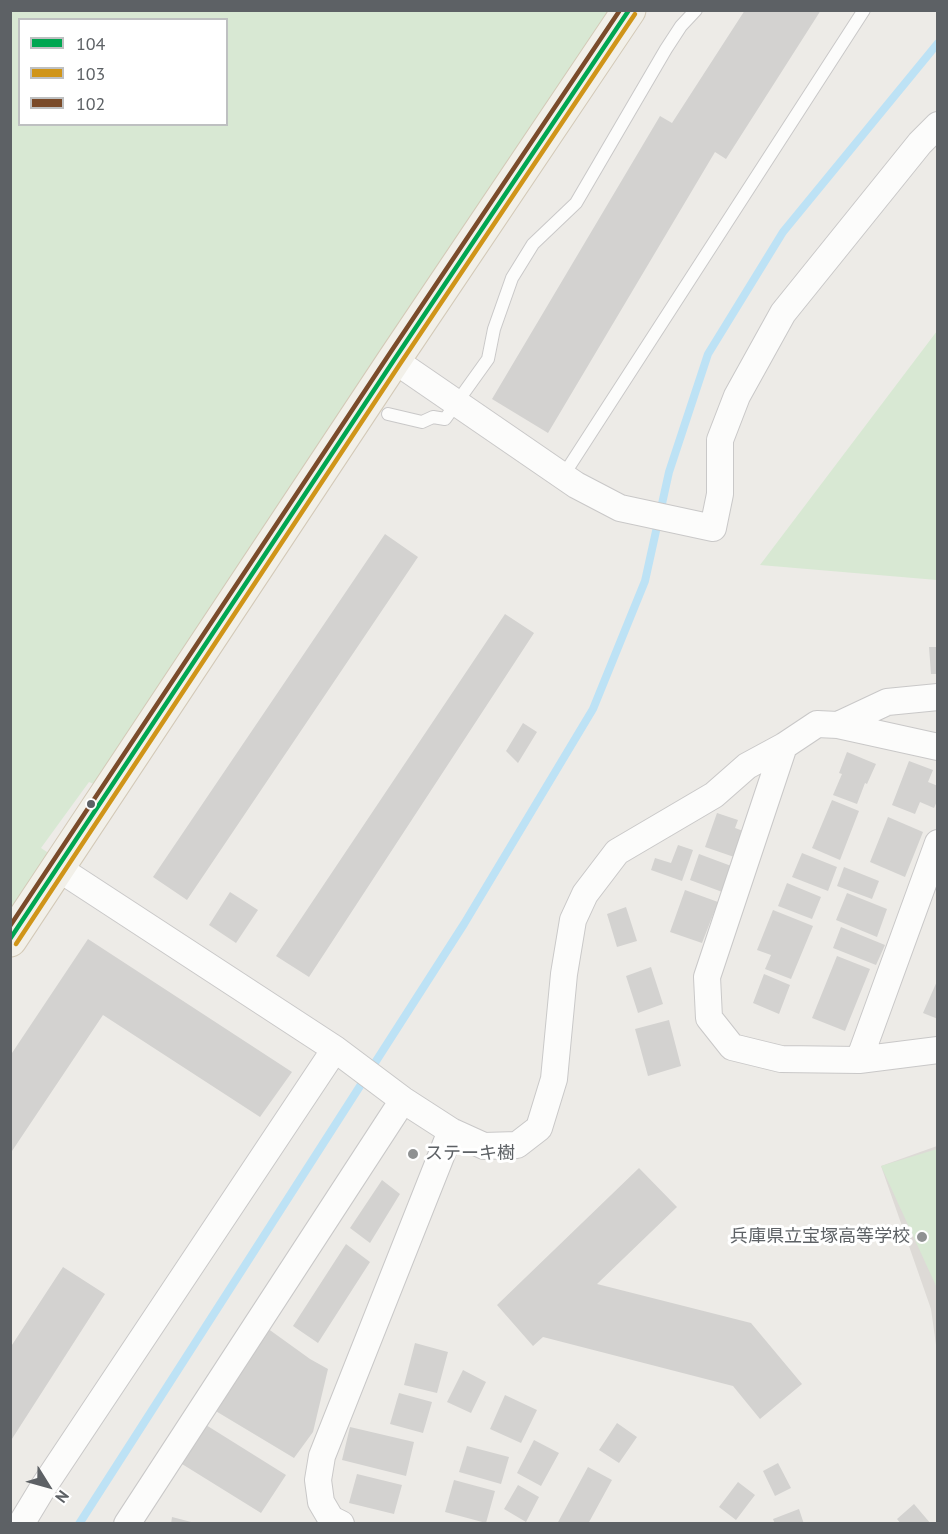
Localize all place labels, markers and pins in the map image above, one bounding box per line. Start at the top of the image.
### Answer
unlabelled marker [85,798,97,810]
place label: ステーキ樹 [425,1143,515,1165]
marker: ステーキ樹 [406,1147,420,1161]
place label: 兵庫県立宝塚高等学校 [730,1226,910,1248]
marker: 兵庫県立宝塚高等学校 [915,1230,929,1244]

